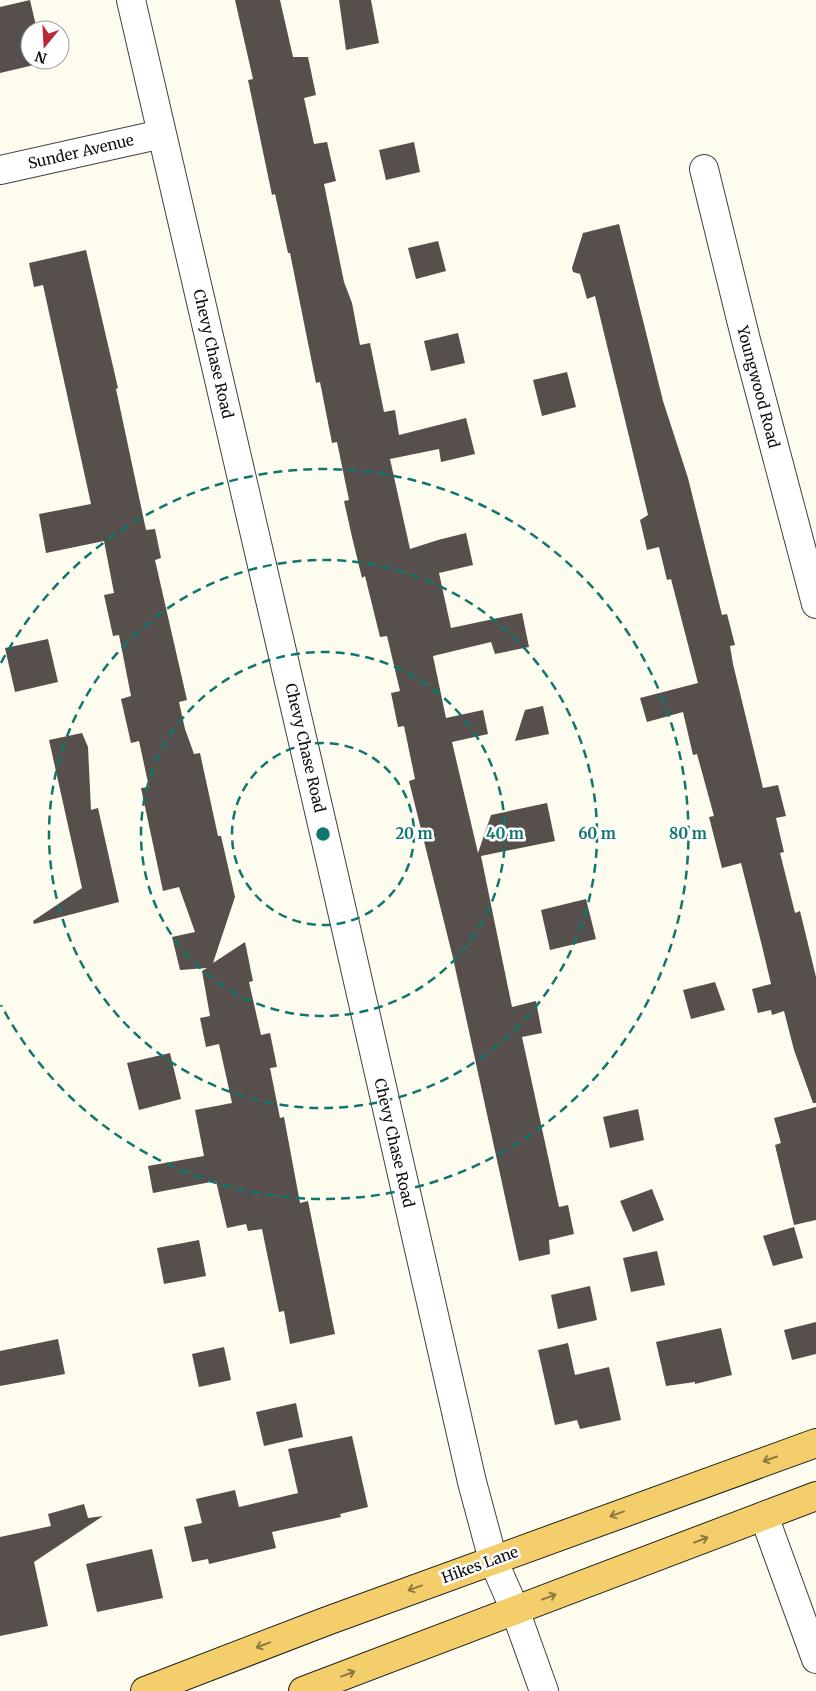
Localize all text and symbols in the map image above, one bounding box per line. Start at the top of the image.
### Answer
north arrow [20,20,70,70]
text: N [33,47,49,68]
street label: Sunder Avenue [26,130,136,173]
street label: Chevy Chase Road [189,287,238,420]
street label: Youngwood Road [733,323,784,450]
street label: Chevy Chase Road [281,681,330,814]
text: 20 m [395,824,433,843]
text: 40 m [486,824,524,843]
text: 60 m [578,824,616,843]
text: 80 m [669,824,707,843]
centre of rings [314,825,332,843]
street label: Chevy Chase Road [370,1076,419,1209]
one-way arrow [763,1455,778,1464]
one-way arrow [610,1510,625,1519]
one-way arrow [693,1535,709,1544]
street label: Hikes Lane [439,1542,521,1587]
one-way arrow [408,1584,423,1593]
one-way arrow [541,1592,557,1601]
one-way arrow [256,1641,271,1651]
one-way arrow [341,1668,356,1677]

